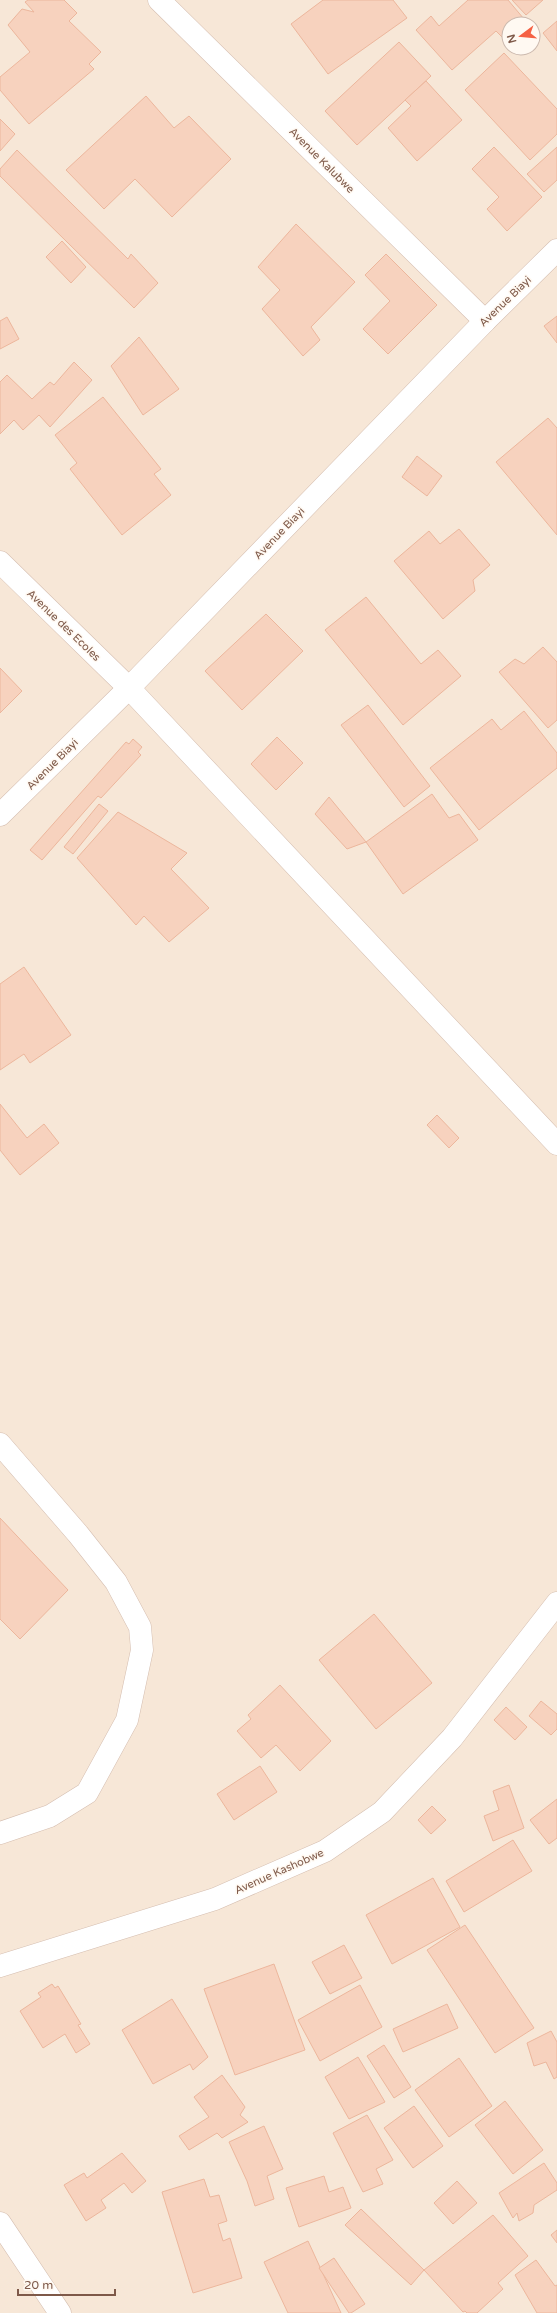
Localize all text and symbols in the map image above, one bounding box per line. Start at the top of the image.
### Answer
north arrow [501,16,541,56]
text: N [504,33,519,45]
street label: Avenue Kalubwe [286,125,357,196]
street label: Avenue Biayi [477,273,534,329]
street label: Avenue Biayi [251,505,307,562]
street label: Avenue des Ecoles [24,587,103,664]
street label: Avenue Biayi [24,736,81,793]
street label: Avenue Kashobwe [233,1846,326,1897]
scale bar [18,2271,115,2297]
text: 20 m [24,2278,53,2292]

